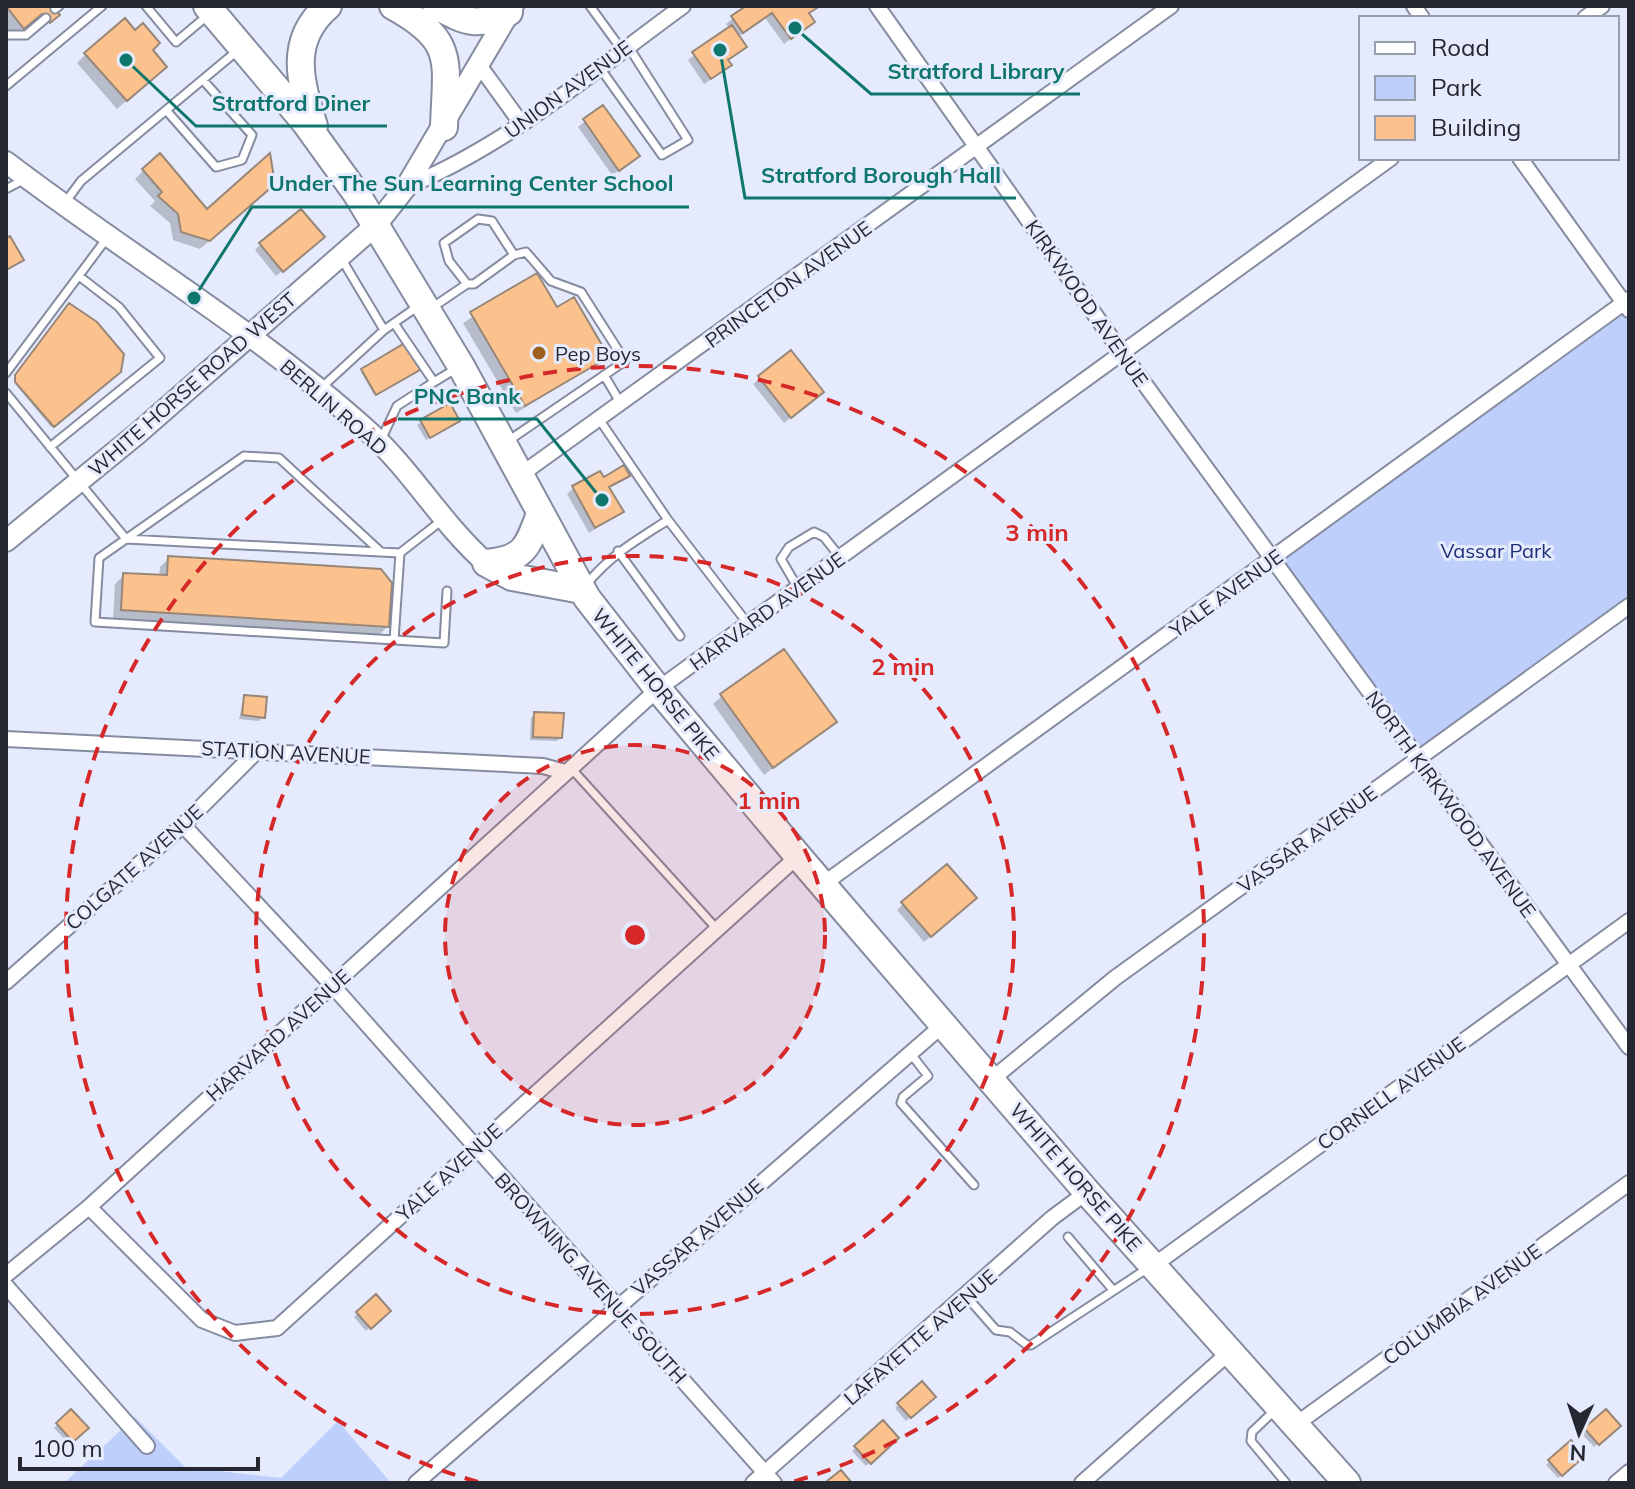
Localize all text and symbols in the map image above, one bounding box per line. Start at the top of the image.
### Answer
legend [1359,16,1619,160]
text: Road [1431,32,1490,62]
street label: UNION AVENUE [500,35,636,143]
callout: Stratford Library [871,48,1080,94]
text: Stratford Library [888,57,1065,85]
text: Park [1431,72,1482,102]
callout: Stratford Diner [196,80,387,126]
text: Stratford Diner [212,89,371,117]
text: Building [1431,112,1521,142]
callout: Stratford Borough Hall [745,152,1016,198]
callout: Under The Sun Learning Center School [252,161,689,207]
text: Stratford Borough Hall [761,161,1001,189]
text: Under The Sun Learning Center School [269,169,673,197]
street label: PRINCETON AVENUE [700,215,876,353]
street label: KIRKWOOD AVENUE [1020,215,1154,391]
street label: WHITE HORSE ROAD WEST [83,287,301,481]
place label: Pep Boys [555,341,641,366]
marker: Pep Boys [530,344,548,362]
street label: BERLIN ROAD [275,354,393,460]
callout: PNC Bank [398,373,537,419]
text: PNC Bank [414,382,521,410]
text: 3 min [1005,517,1069,547]
park label: Vassar Park [1440,538,1552,563]
street label: YALE AVENUE [1164,543,1288,643]
street label: HARVARD AVENUE [684,546,850,676]
street label: WHITE HORSE PIKE [587,603,725,765]
text: 2 min [871,651,935,681]
street label: NORTH KIRKWOOD AVENUE [1360,686,1542,922]
street label: STATION AVENUE [201,735,371,769]
street label: VASSAR AVENUE [1232,780,1382,898]
text: 1 min [737,785,801,815]
street label: COLGATE AVENUE [60,799,208,935]
centre of rings [621,921,649,949]
street label: HARVARD AVENUE [201,964,355,1106]
street label: CORNELL AVENUE [1312,1031,1470,1155]
street label: WHITE HORSE PIKE [1005,1098,1147,1256]
street label: YALE AVENUE [390,1118,507,1227]
street label: BROWNING AVENUE SOUTH [490,1167,692,1389]
street label: VASSAR AVENUE [626,1173,768,1301]
street label: COLUMBIA AVENUE [1378,1238,1546,1370]
street label: LAFAYETTE AVENUE [838,1264,1002,1410]
north arrow [1539,1393,1619,1473]
scale bar [20,1421,258,1471]
text: 100 m [32,1433,103,1463]
text: N [1569,1439,1587,1467]

